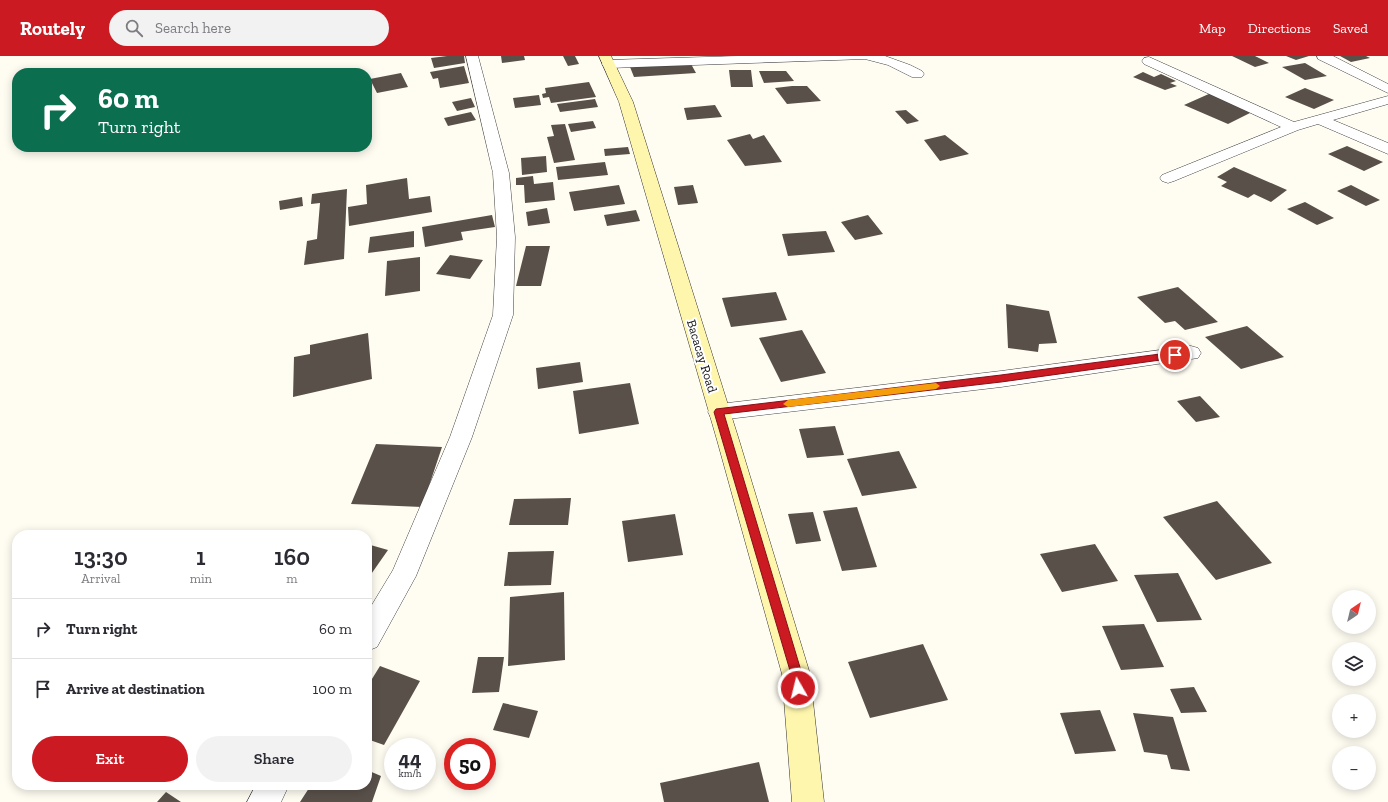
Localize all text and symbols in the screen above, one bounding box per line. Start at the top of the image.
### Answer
search box [109,10,389,46]
text: Routely [20,17,85,40]
icon: search [123,17,145,39]
text: Search here [155,19,231,37]
text: Map [1199,20,1226,37]
text: Directions [1248,20,1311,37]
text: Saved [1333,20,1368,37]
text: 60 m [98,82,159,115]
icon: right [32,84,84,136]
text: Turn right [98,116,180,138]
street label: Bacacay Road [684,318,720,394]
pin [1158,338,1192,372]
icon: arrive [1164,344,1186,366]
text: 13:30 [74,542,128,571]
text: 1 [196,542,206,571]
text: 160 [274,542,310,571]
text: Arrival [81,571,120,586]
text: min [190,571,212,586]
text: m [286,571,298,586]
north arrow [1332,590,1376,634]
map controls [1332,590,1376,790]
icon: right [32,618,54,640]
text: Turn right [66,620,137,638]
text: 60 m [319,620,352,638]
button: layers [1332,642,1376,686]
position arrow [777,667,819,709]
icon: arrive [32,678,54,700]
text: Arrive at destination [66,680,205,698]
text: 100 m [313,680,352,698]
button: + [1332,694,1376,738]
button: Exit [32,736,188,782]
button: Share [196,736,352,782]
speed limit sign: 50 [444,738,496,790]
button: − [1332,746,1376,790]
text: 44 [399,747,421,771]
text: km/h [399,768,421,780]

